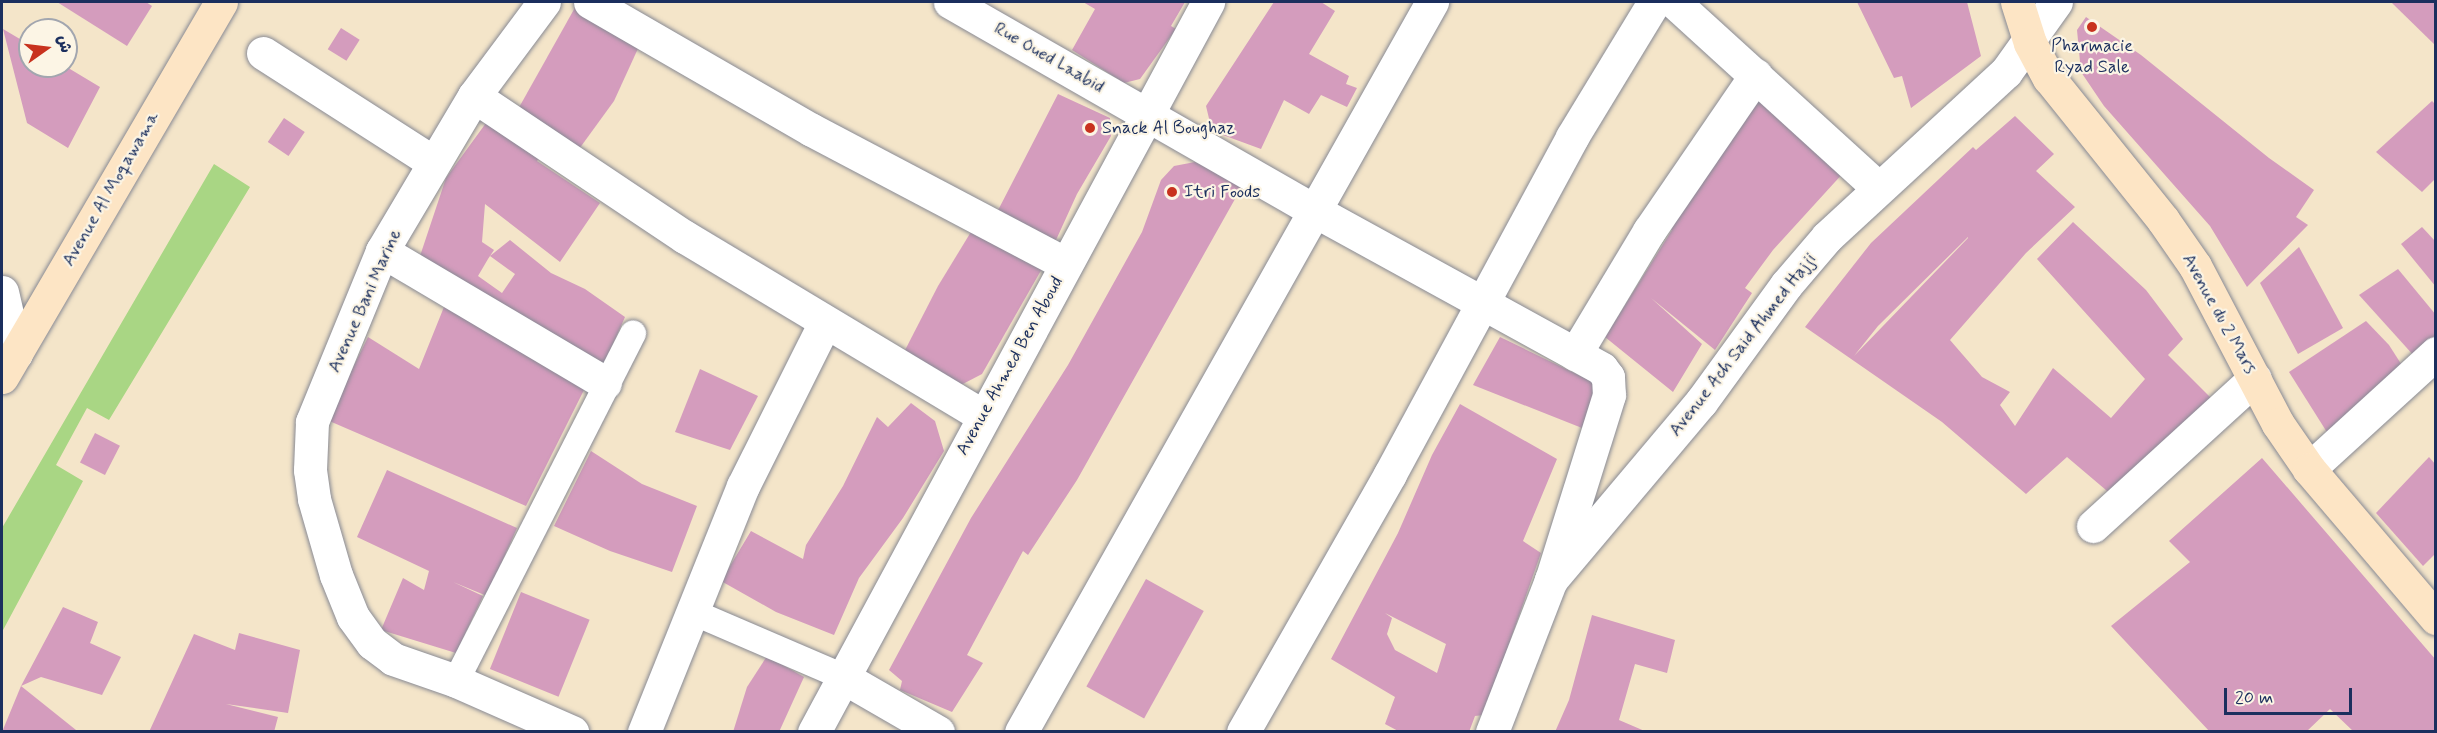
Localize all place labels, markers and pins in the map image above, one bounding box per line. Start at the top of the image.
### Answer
marker: Pharmacie Ryad Sale [2085,20,2099,34]
place label: Pharmacie Ryad Sale [2051,36,2133,78]
place label: Snack Al Boughaz [1102,117,1235,139]
marker: Snack Al Boughaz [1083,121,1097,135]
place label: Itri Foods [1184,181,1260,203]
marker: Itri Foods [1165,185,1179,199]

